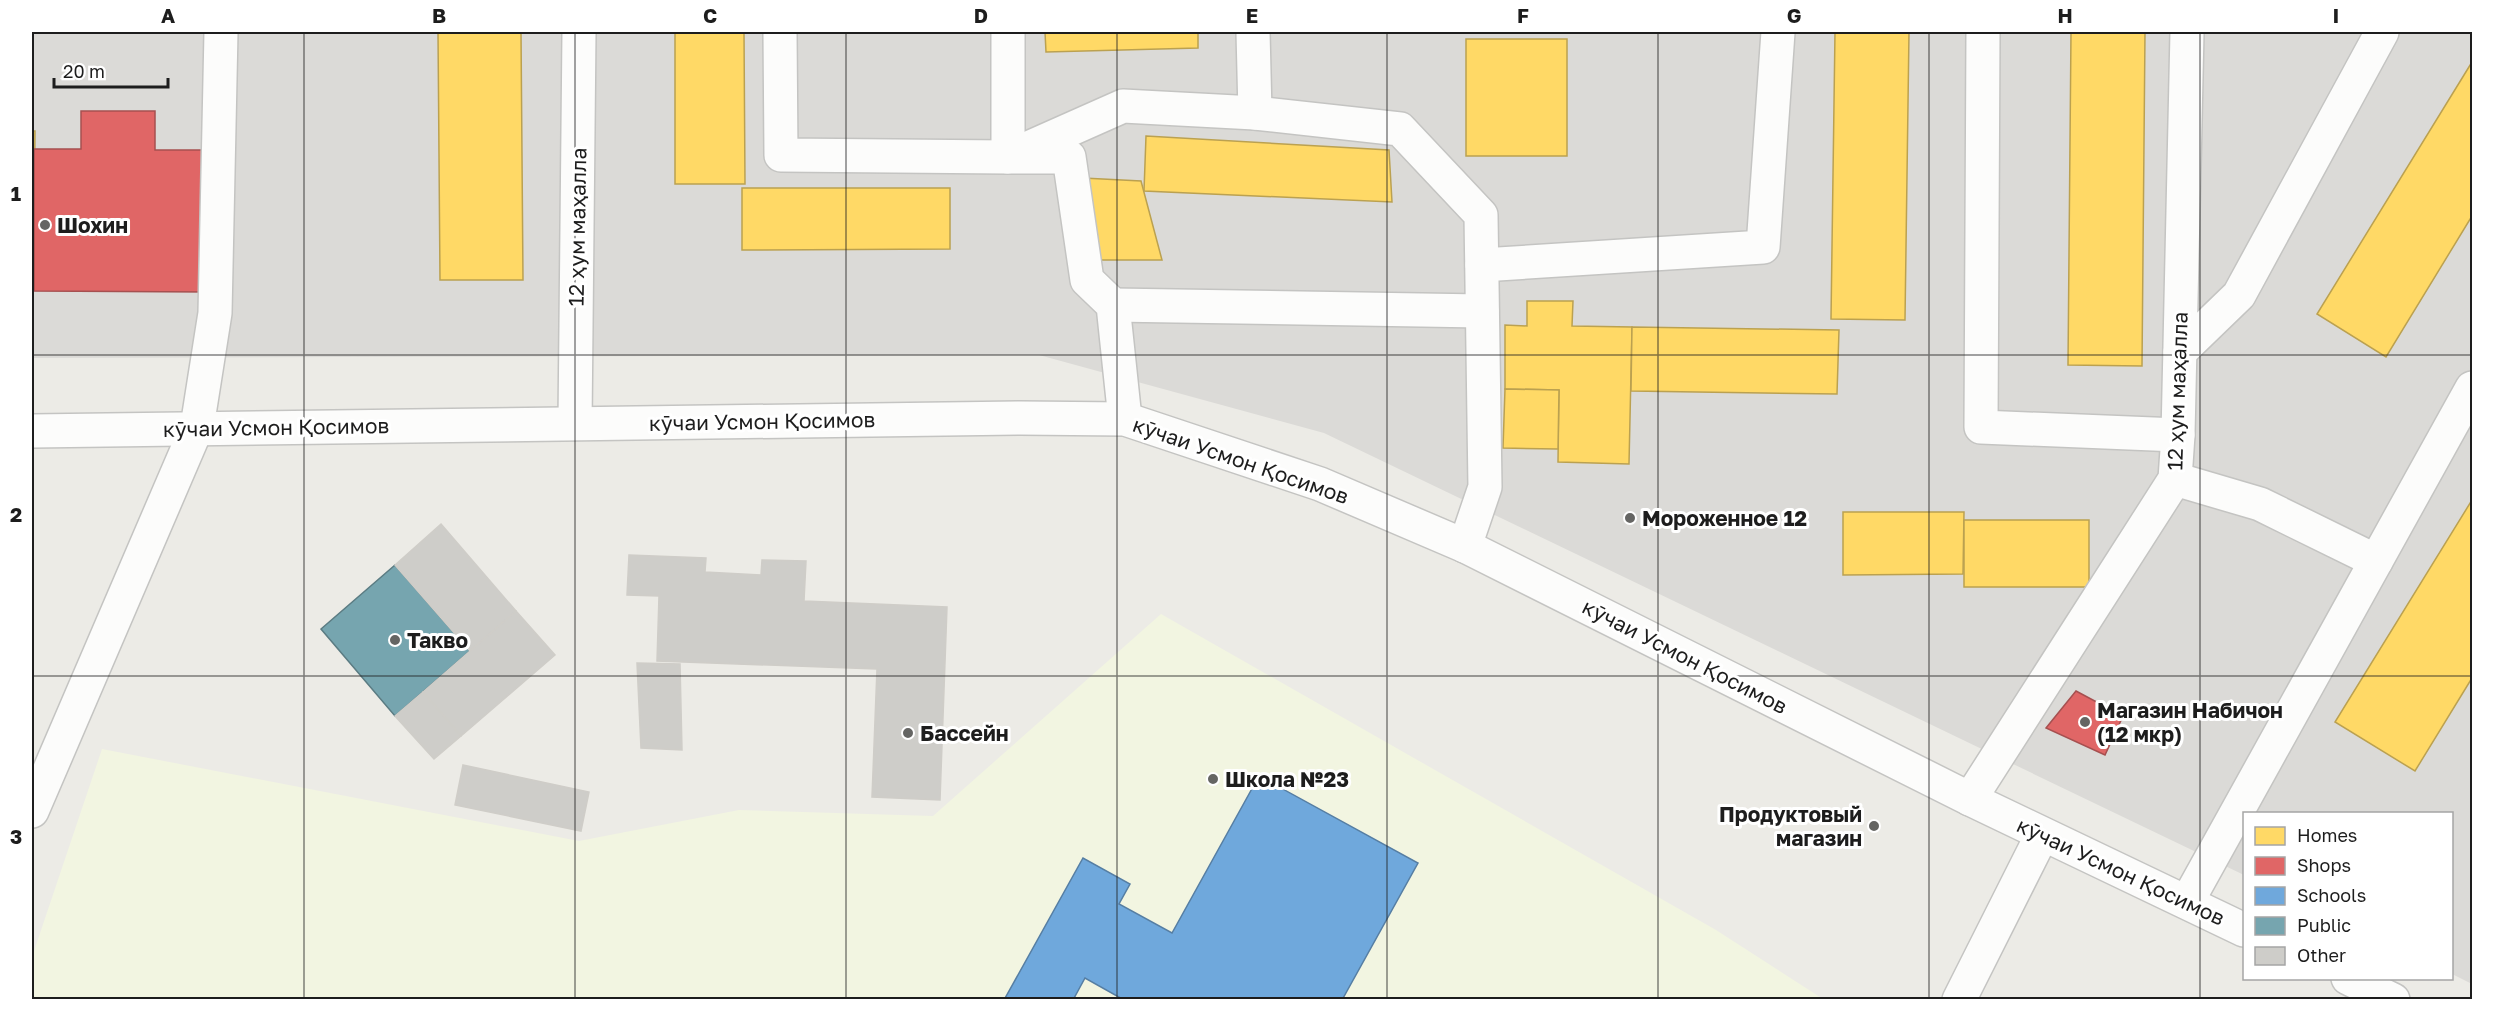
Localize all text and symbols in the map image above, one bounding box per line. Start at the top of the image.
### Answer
text: A [161,3,175,27]
text: B [432,3,446,27]
text: C [703,3,717,27]
text: D [974,3,988,27]
text: E [1246,3,1258,27]
text: F [1517,3,1529,27]
text: G [1787,3,1801,27]
text: H [2057,3,2073,27]
text: I [2333,3,2339,27]
scale bar [54,51,168,89]
text: 20 m [63,60,105,82]
street label: 12 ҳум маҳалла [563,147,591,307]
text: 1 [11,181,21,205]
place label: Шохин [57,212,128,238]
marker: Шохин [38,218,52,232]
street label: 12 ҳум маҳалла [2161,311,2193,471]
street label: кӯчаи Усмон Қосимов [649,406,875,436]
street label: кӯчаи Усмон Қосимов [1130,411,1352,509]
street label: кӯчаи Усмон Қосимов [163,412,389,442]
text: 2 [10,502,22,526]
place label: Мороженное 12 [1642,505,1807,531]
marker: Мороженное 12 [1623,511,1637,525]
street label: кӯчаи Усмон Қосимов [1578,593,1792,719]
place label: Такво [407,627,468,653]
marker: Такво [388,633,402,647]
place label: Магазин Набичон (12 мкр) [2097,697,2283,747]
marker: Магазин Набичон (12 мкр) [2078,715,2092,729]
place label: Бассейн [920,720,1009,746]
marker: Бассейн [901,726,915,740]
place label: Школа №23 [1225,766,1349,792]
marker: Школа №23 [1206,772,1220,786]
place label: Продуктовый магазин [1719,801,1862,851]
street label: кӯчаи Усмон Қосимов [2013,811,2229,931]
legend [2243,812,2453,980]
marker: Продуктовый магазин [1867,819,1881,833]
text: 3 [10,824,22,848]
text: Homes [2297,824,2357,846]
text: Shops [2297,854,2351,876]
text: Schools [2297,884,2366,906]
text: Public [2297,914,2351,936]
text: Other [2297,944,2346,966]

